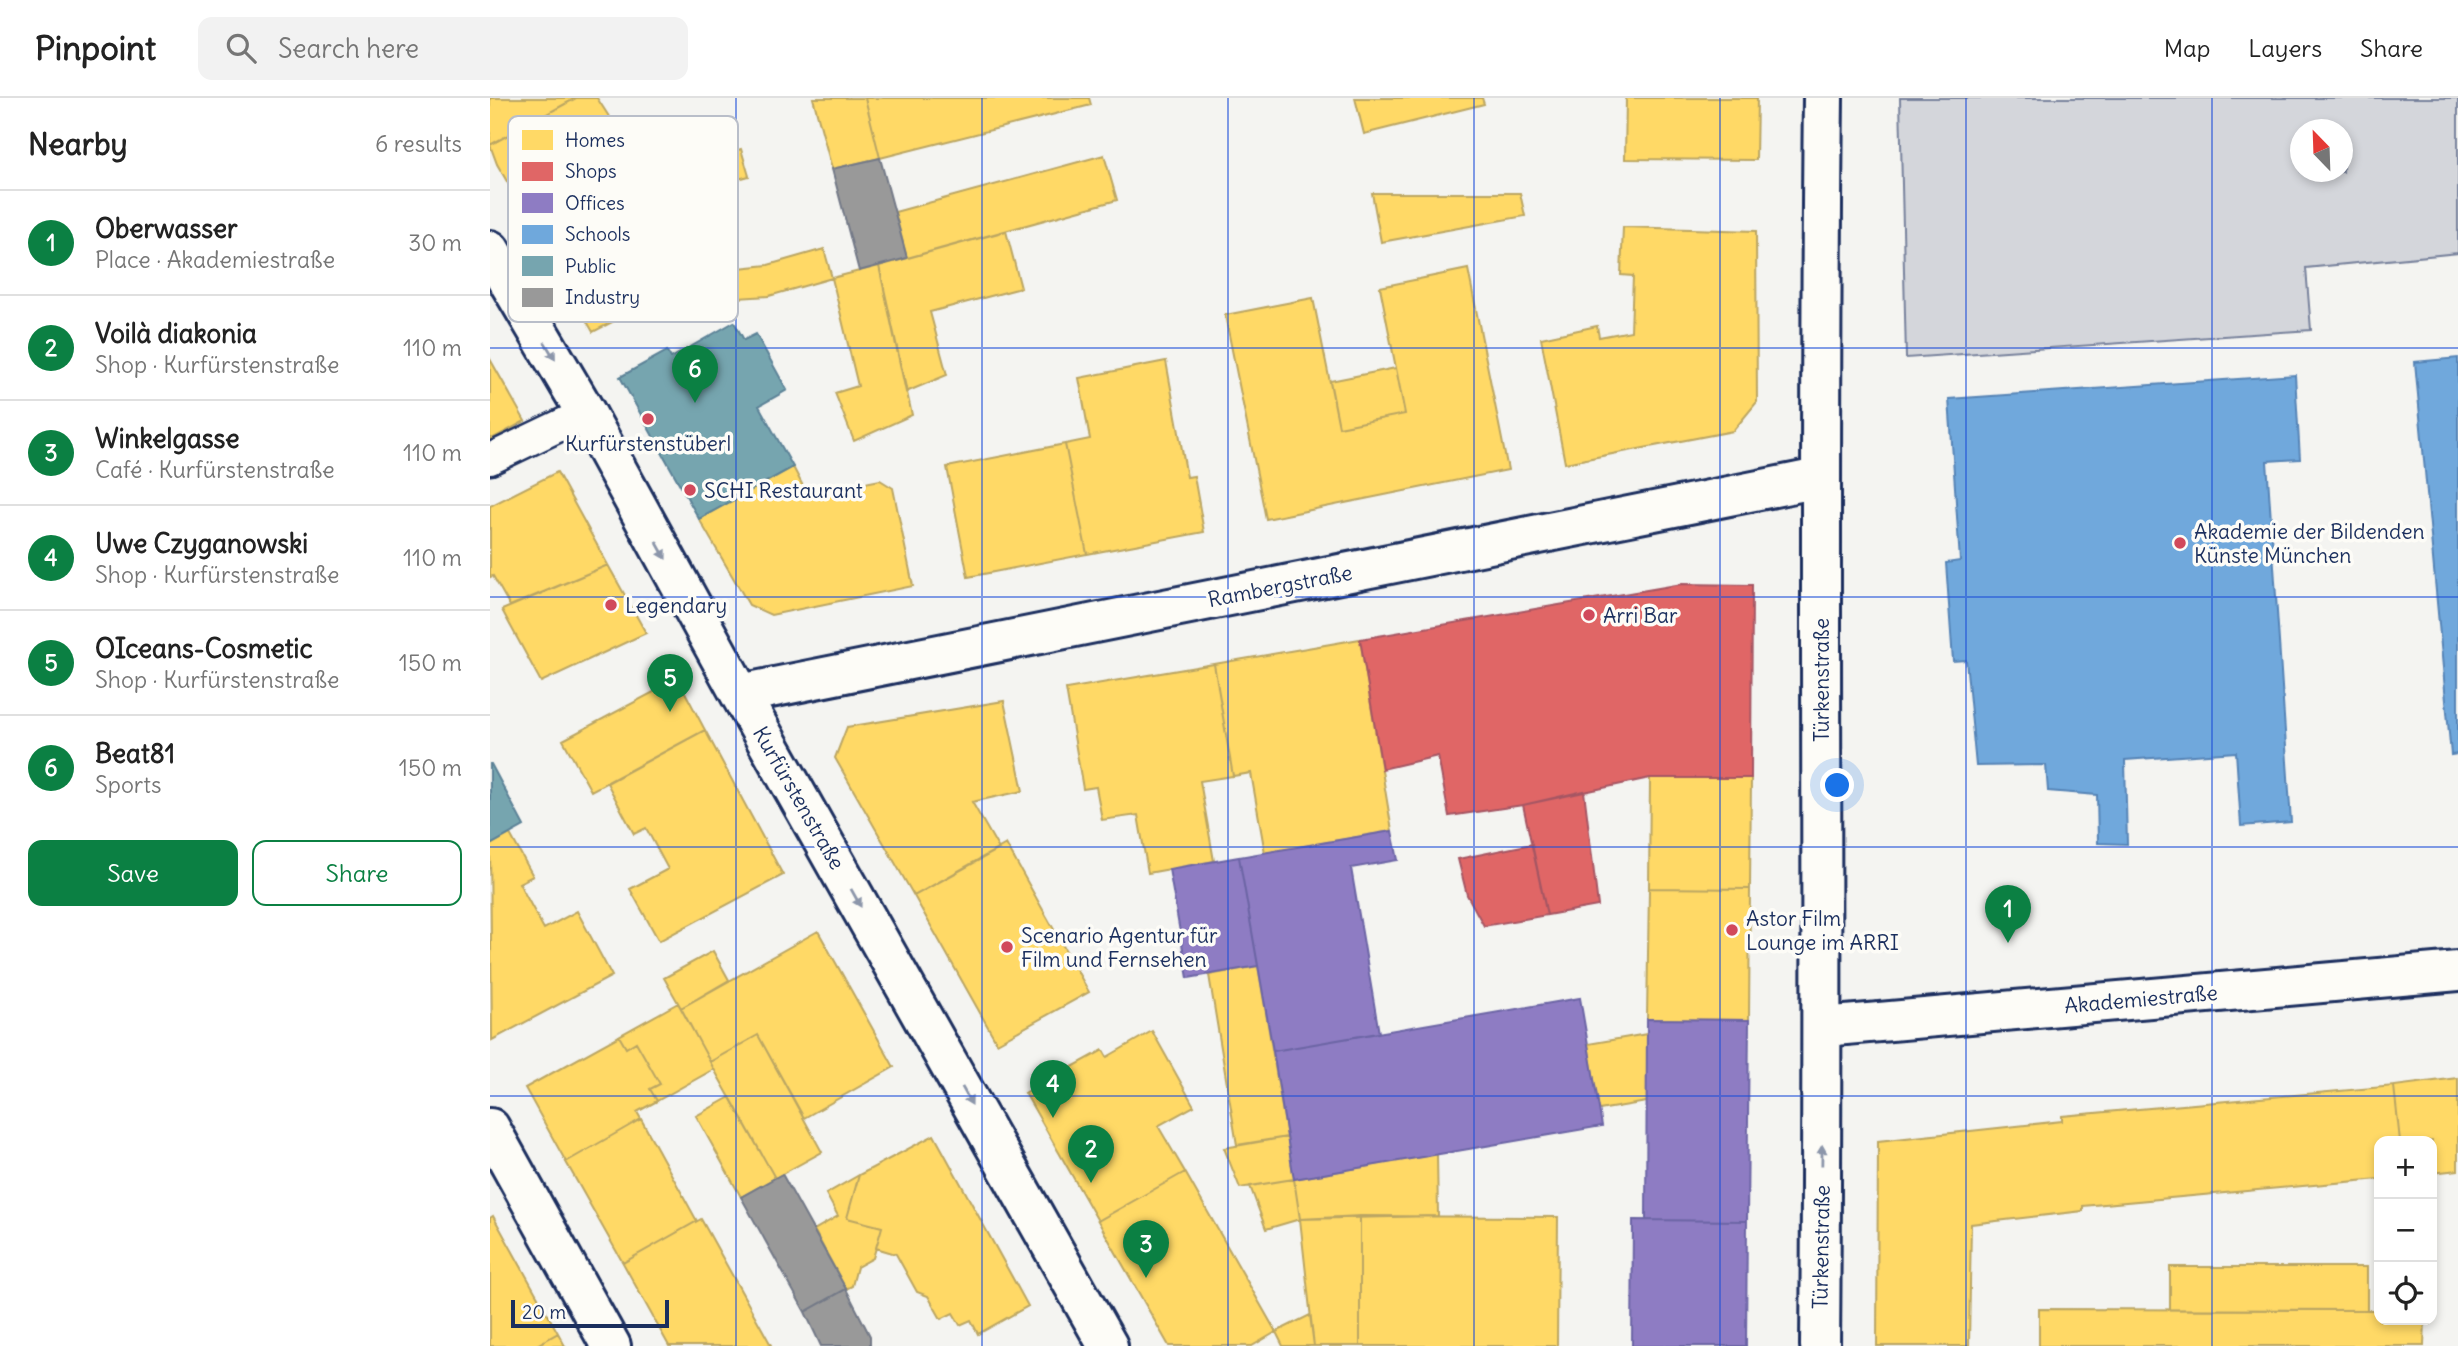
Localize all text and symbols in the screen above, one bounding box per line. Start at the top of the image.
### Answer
search box [198,17,688,80]
text: Pinpoint [35,27,156,69]
icon: search [222,29,260,67]
text: Search here [278,32,419,65]
text: Map [2164,33,2210,63]
text: Layers [2248,33,2322,63]
text: Share [2360,33,2423,63]
legend [508,116,738,322]
north arrow [2290,119,2353,182]
text: Nearby [28,125,128,163]
text: Homes [565,128,625,152]
text: 6 results [375,129,462,158]
text: Shops [565,159,617,183]
text: Offices [565,191,625,215]
text: Oberwasser [95,212,238,245]
text: Schools [565,222,630,246]
text: 1 [46,228,56,257]
text: 30 m [408,228,462,257]
text: Place · Akademiestraße [95,245,335,274]
text: Public [565,254,616,278]
text: Industry [565,285,640,309]
text: Voilà diakonia [95,317,257,350]
text: 2 [45,333,57,362]
text: 110 m [403,333,462,362]
one-way arrow [543,342,556,361]
pin: 6 [672,345,718,403]
text: Shop · Kurfürstenstraße [95,350,339,379]
marker: Kurfürstenstüberl [640,411,656,427]
text: Winkelgasse [95,422,239,455]
place label: Kurfürstenstüberl [565,430,731,457]
text: 3 [44,438,58,467]
text: 110 m [403,438,462,467]
text: Café · Kurfürstenstraße [95,455,335,484]
place label: SCHI Restaurant [704,477,863,504]
marker: SCHI Restaurant [682,482,698,498]
place label: Akademie der Bildenden Künste München [2194,518,2425,569]
text: Uwe Czyganowski [95,527,308,560]
marker: Akademie der Bildenden Künste München [2172,535,2188,551]
one-way arrow [655,540,667,560]
text: 4 [44,543,58,572]
text: 110 m [403,543,462,572]
street label: Rambergstraße [1206,559,1354,613]
text: Shop · Kurfürstenstraße [95,560,339,589]
place label: Legendary [625,592,727,619]
marker: Legendary [603,597,619,613]
place label: Arri Bar [1603,602,1678,629]
marker: Arri Bar [1581,607,1597,623]
street label: Türkenstraße [1808,618,1835,742]
text: OIceans-Cosmetic [95,632,313,665]
text: 5 [44,648,58,677]
text: 150 m [399,648,462,677]
pin: 5 [647,654,693,712]
text: Shop · Kurfürstenstraße [95,665,339,694]
street label: Kurfürstenstraße [747,722,851,874]
text: Beat81 [95,737,175,770]
text: 6 [44,753,58,782]
text: 150 m [399,753,462,782]
your location [1820,768,1854,802]
text: Sports [95,770,161,799]
button: Save [28,840,238,906]
button: Share [252,840,462,906]
pin: 1 [1985,885,2031,943]
one-way arrow [850,888,862,908]
place label: Astor Film Lounge im ARRI [1746,905,1899,956]
place label: Scenario Agentur für Film und Fernsehen [1021,922,1218,973]
marker: Astor Film Lounge im ARRI [1724,922,1740,938]
marker: Scenario Agentur für Film und Fernsehen [999,939,1015,955]
street label: Akademiestraße [2063,979,2219,1019]
pin: 4 [1030,1060,1076,1118]
one-way arrow [961,1086,973,1106]
pin: 2 [1068,1125,1114,1183]
map controls [2374,1136,2437,1325]
button: + [2374,1136,2437,1199]
one-way arrow [1816,1144,1827,1166]
street label: Türkenstraße [1806,1185,1836,1309]
button: − [2374,1199,2437,1262]
pin: 3 [1123,1220,1169,1278]
button: locate [2374,1262,2437,1325]
scale bar [511,1297,668,1329]
text: 20 m [522,1300,566,1324]

